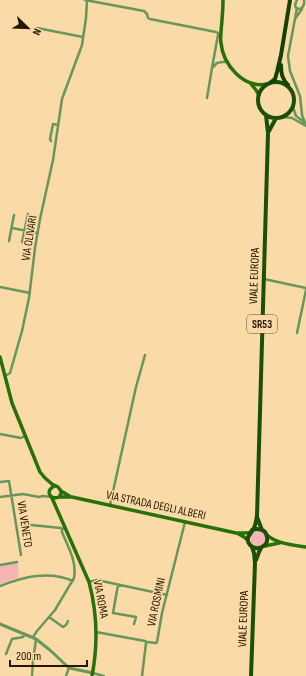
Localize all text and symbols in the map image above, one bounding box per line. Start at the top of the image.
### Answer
north arrow [8,8,48,48]
text: N [30,26,44,37]
street label: VIA OLIVARI [19,214,40,262]
street label: VIALE EUROPA [246,247,263,304]
road number: SR53 [247,315,277,333]
street label: VIA STRADA DEGLI ALBERI [105,488,207,523]
street label: VIA VENETO [13,500,36,548]
street label: VIA ROSMINI [144,576,169,628]
street label: VIA ROMA [89,579,112,620]
street label: VIALE EUROPA [235,590,252,647]
scale bar [10,642,87,668]
text: 200 m [16,649,42,664]

